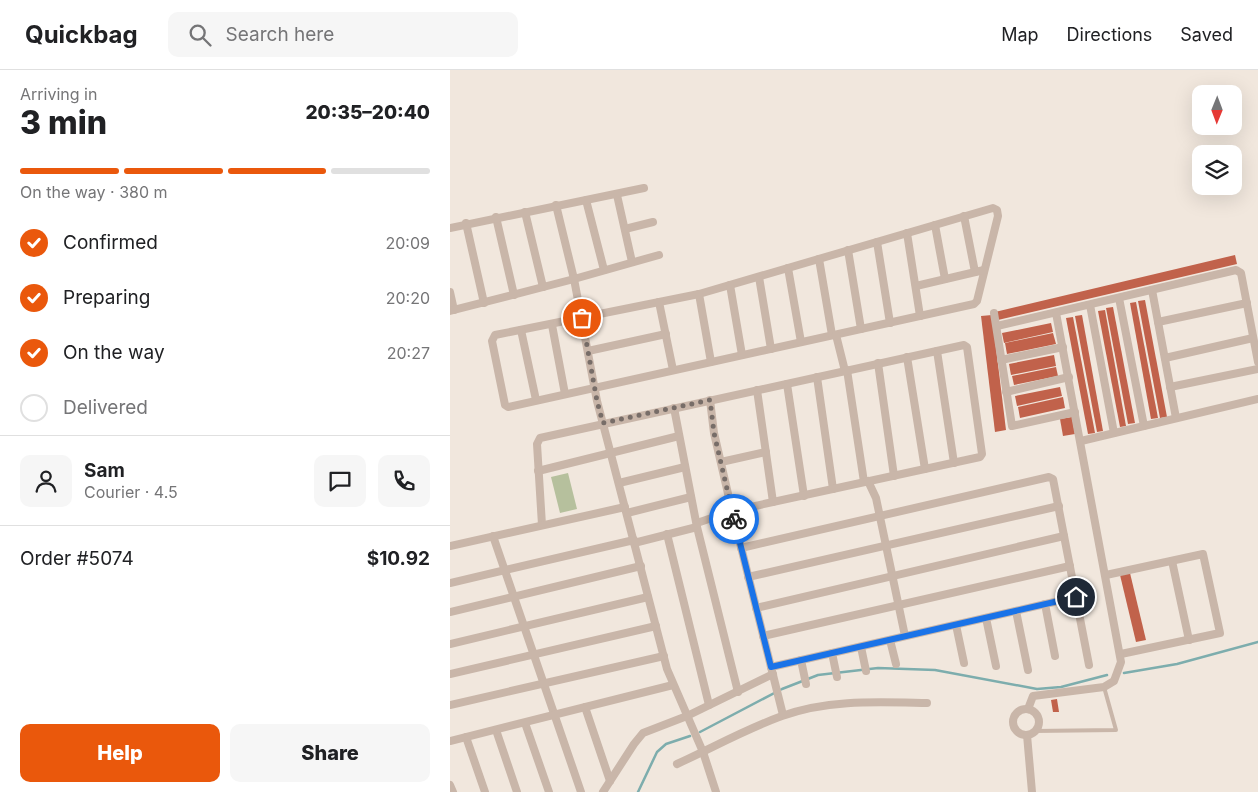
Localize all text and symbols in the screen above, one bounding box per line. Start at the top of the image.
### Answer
search box [168,12,518,57]
text: Quickbag [25,20,138,49]
icon: search [186,21,214,49]
text: Search here [226,23,334,46]
text: Map [1001,24,1039,45]
text: Directions [1067,24,1152,45]
text: Saved [1180,24,1233,45]
text: Arriving in [20,84,97,104]
north arrow [1192,85,1242,135]
map controls [1192,85,1242,195]
text: 20:35–20:40 [305,101,430,124]
text: 3 min [20,103,107,142]
button: layers [1192,145,1242,195]
text: On the way · 380 m [20,182,168,202]
icon: check [20,229,48,257]
text: Confirmed [63,231,158,254]
text: 20:09 [386,233,430,253]
icon: check [20,284,48,312]
text: Preparing [63,286,150,309]
text: 20:20 [386,288,430,308]
pin [561,297,603,339]
icon: bag [568,304,596,332]
icon: check [20,339,48,367]
text: On the way [63,341,165,364]
text: 20:27 [387,343,430,363]
text: Delivered [63,396,148,419]
button: person [20,455,72,507]
button: chat [314,455,366,507]
button: phone [378,455,430,507]
text: Sam [84,459,125,482]
text: Courier · 4.5 [84,482,178,502]
courier [709,494,759,544]
icon: bike [720,505,748,533]
text: Order #5074 [20,547,134,570]
text: $10.92 [367,547,430,570]
pin [1055,576,1097,618]
icon: home [1062,583,1090,611]
button: Help [20,724,220,782]
button: Share [230,724,430,782]

